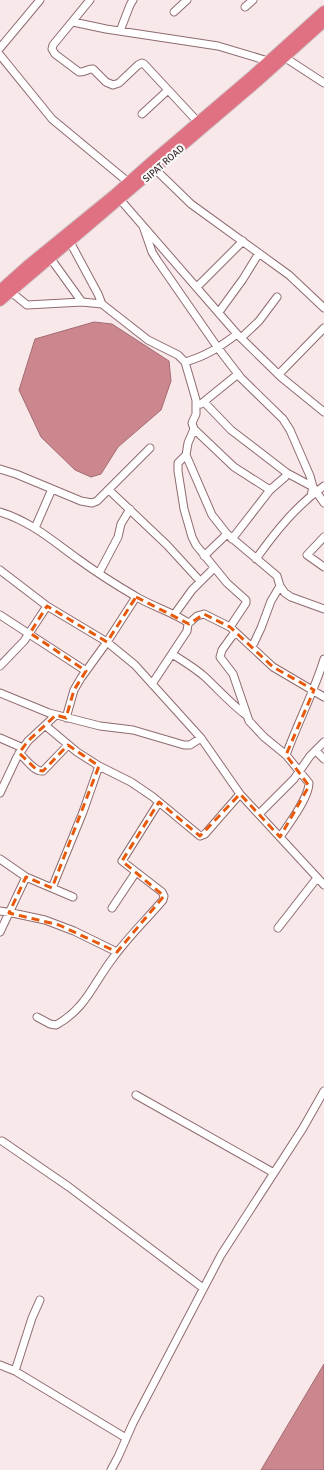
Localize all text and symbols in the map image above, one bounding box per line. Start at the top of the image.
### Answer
street label: SIPAT ROAD [140,142,187,185]

